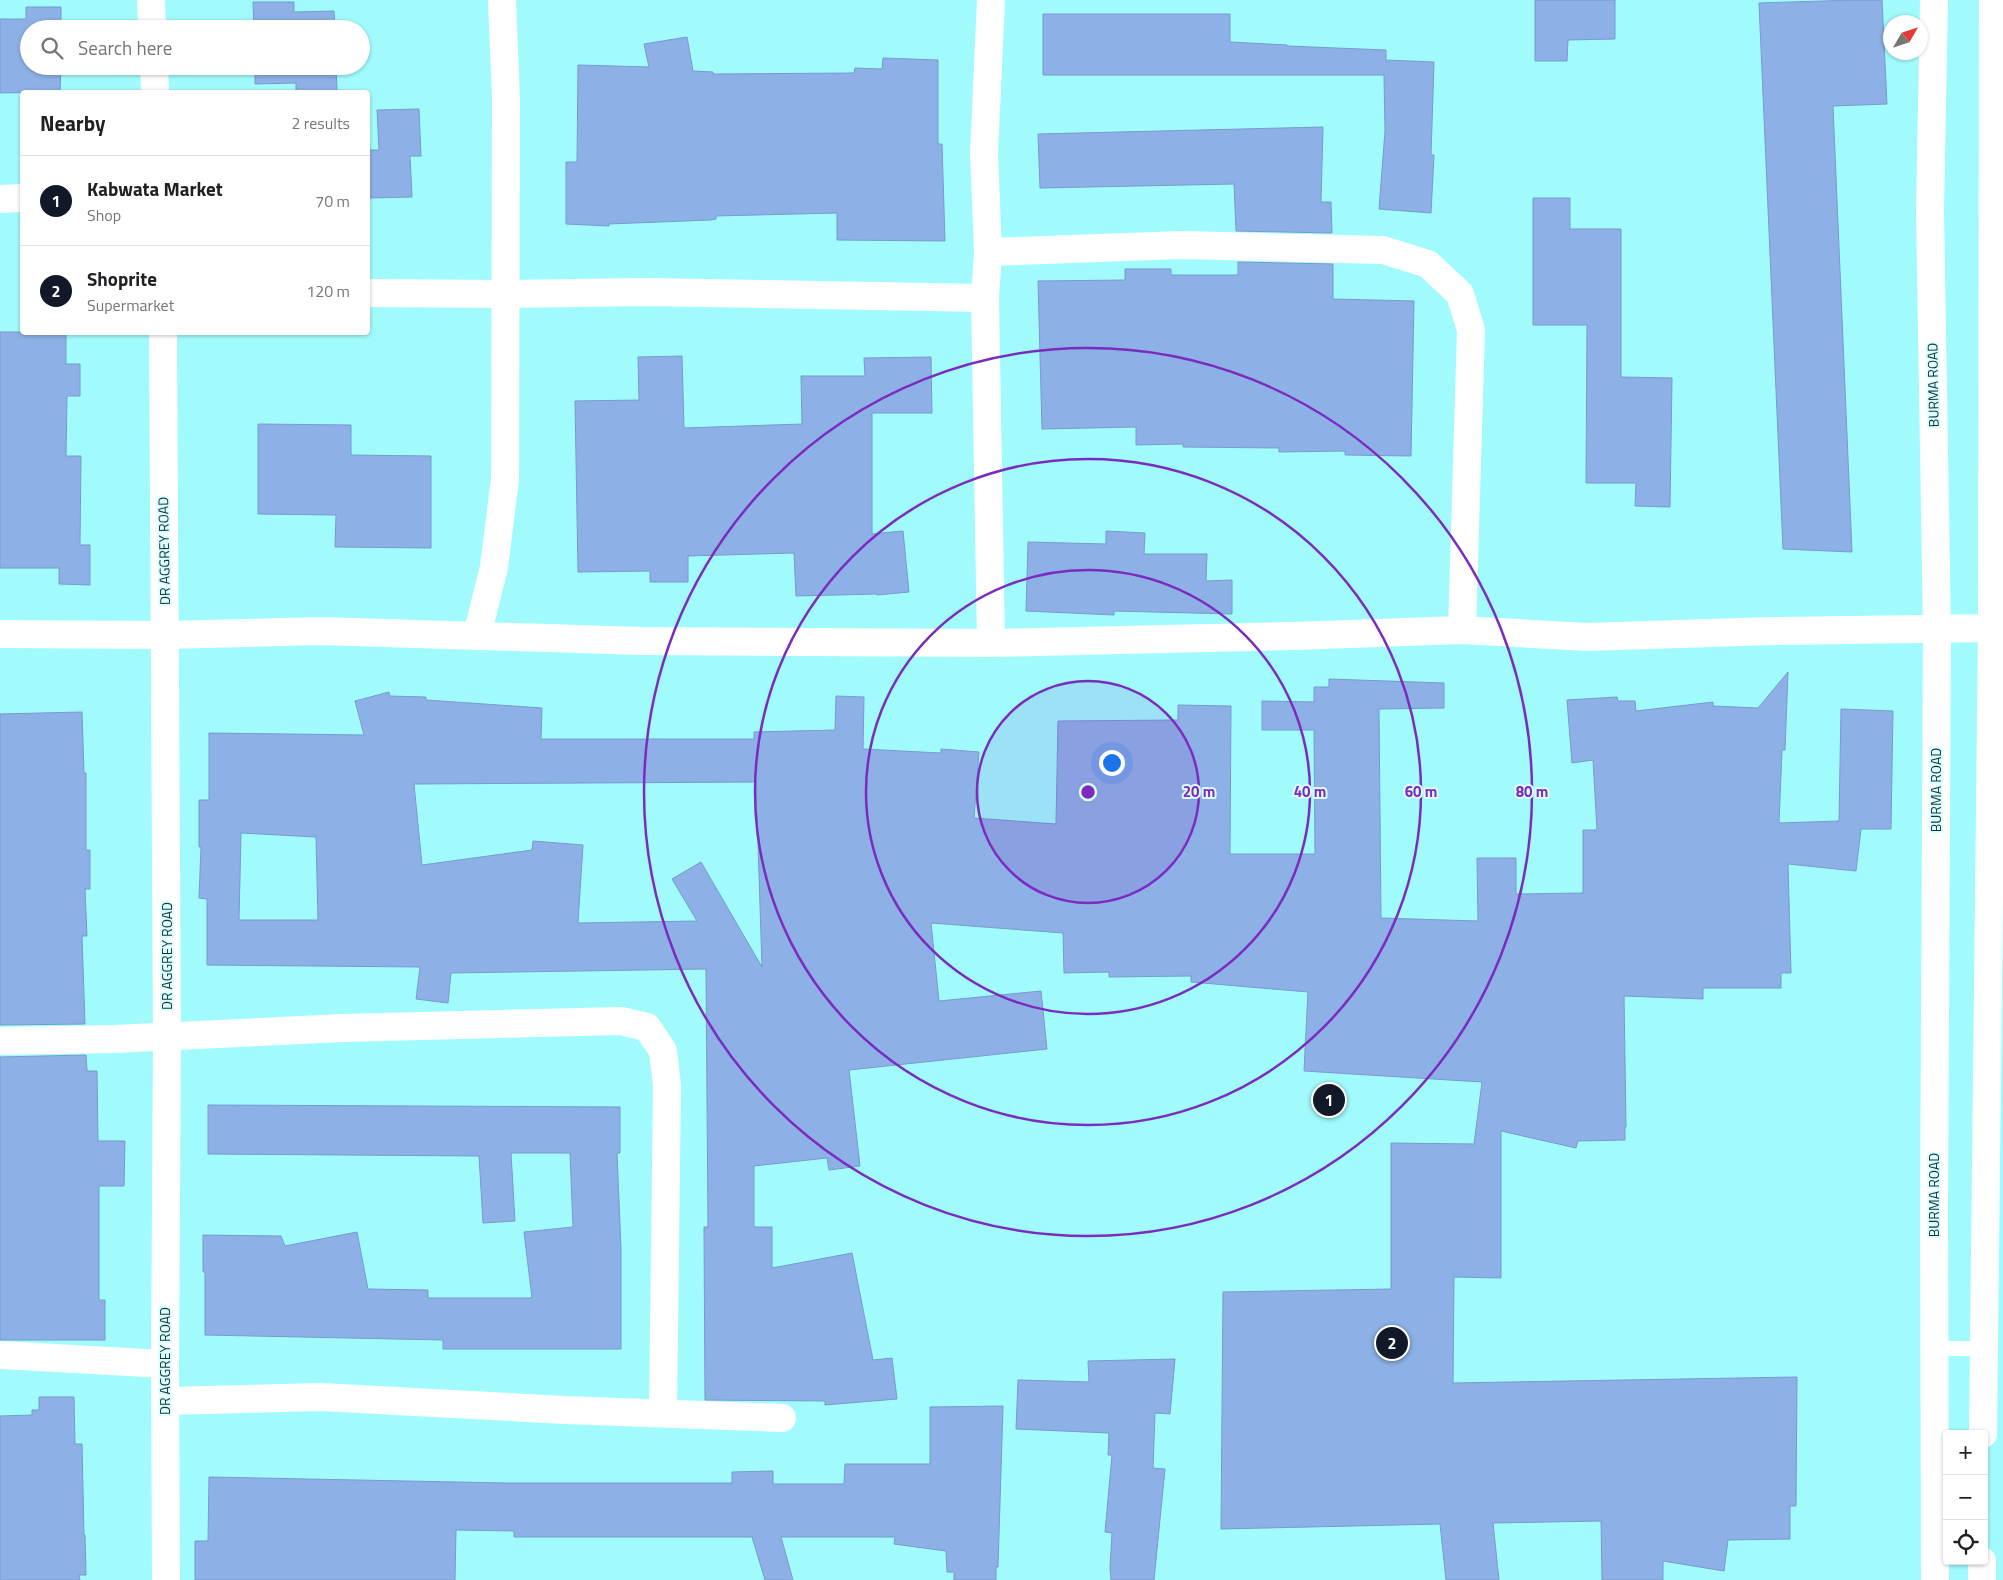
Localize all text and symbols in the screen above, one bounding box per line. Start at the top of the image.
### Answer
north arrow [1883,15,1928,60]
search box [20,20,370,75]
text: Search here [78,33,172,62]
icon: search [38,34,66,62]
text: Nearby [40,107,105,139]
text: 2 results [291,111,350,135]
text: Kabwata Market [87,174,223,203]
text: 1 [52,189,60,213]
text: 70 m [315,189,350,213]
text: Shop [87,203,121,227]
text: Shoprite [87,264,157,293]
text: 2 [52,279,60,303]
text: 120 m [306,279,350,303]
text: Supermarket [87,293,174,317]
street label: BURMA ROAD [1921,343,1944,427]
street label: DR AGGREY ROAD [152,497,175,605]
street label: BURMA ROAD [1925,748,1946,832]
your location [1099,750,1125,776]
text: 20 m [1183,780,1215,803]
text: 40 m [1294,780,1326,803]
text: 60 m [1405,780,1437,803]
text: 80 m [1516,780,1548,803]
centre of rings [1079,783,1097,801]
street label: DR AGGREY ROAD [156,902,177,1010]
pin: 1 [1313,1081,1345,1119]
street label: BURMA ROAD [1923,1153,1944,1237]
street label: DR AGGREY ROAD [154,1307,175,1415]
pin: 2 [1376,1324,1408,1362]
map controls [1943,1430,1988,1565]
button: + [1943,1430,1988,1475]
button: − [1943,1475,1988,1520]
button: locate [1943,1520,1988,1565]

